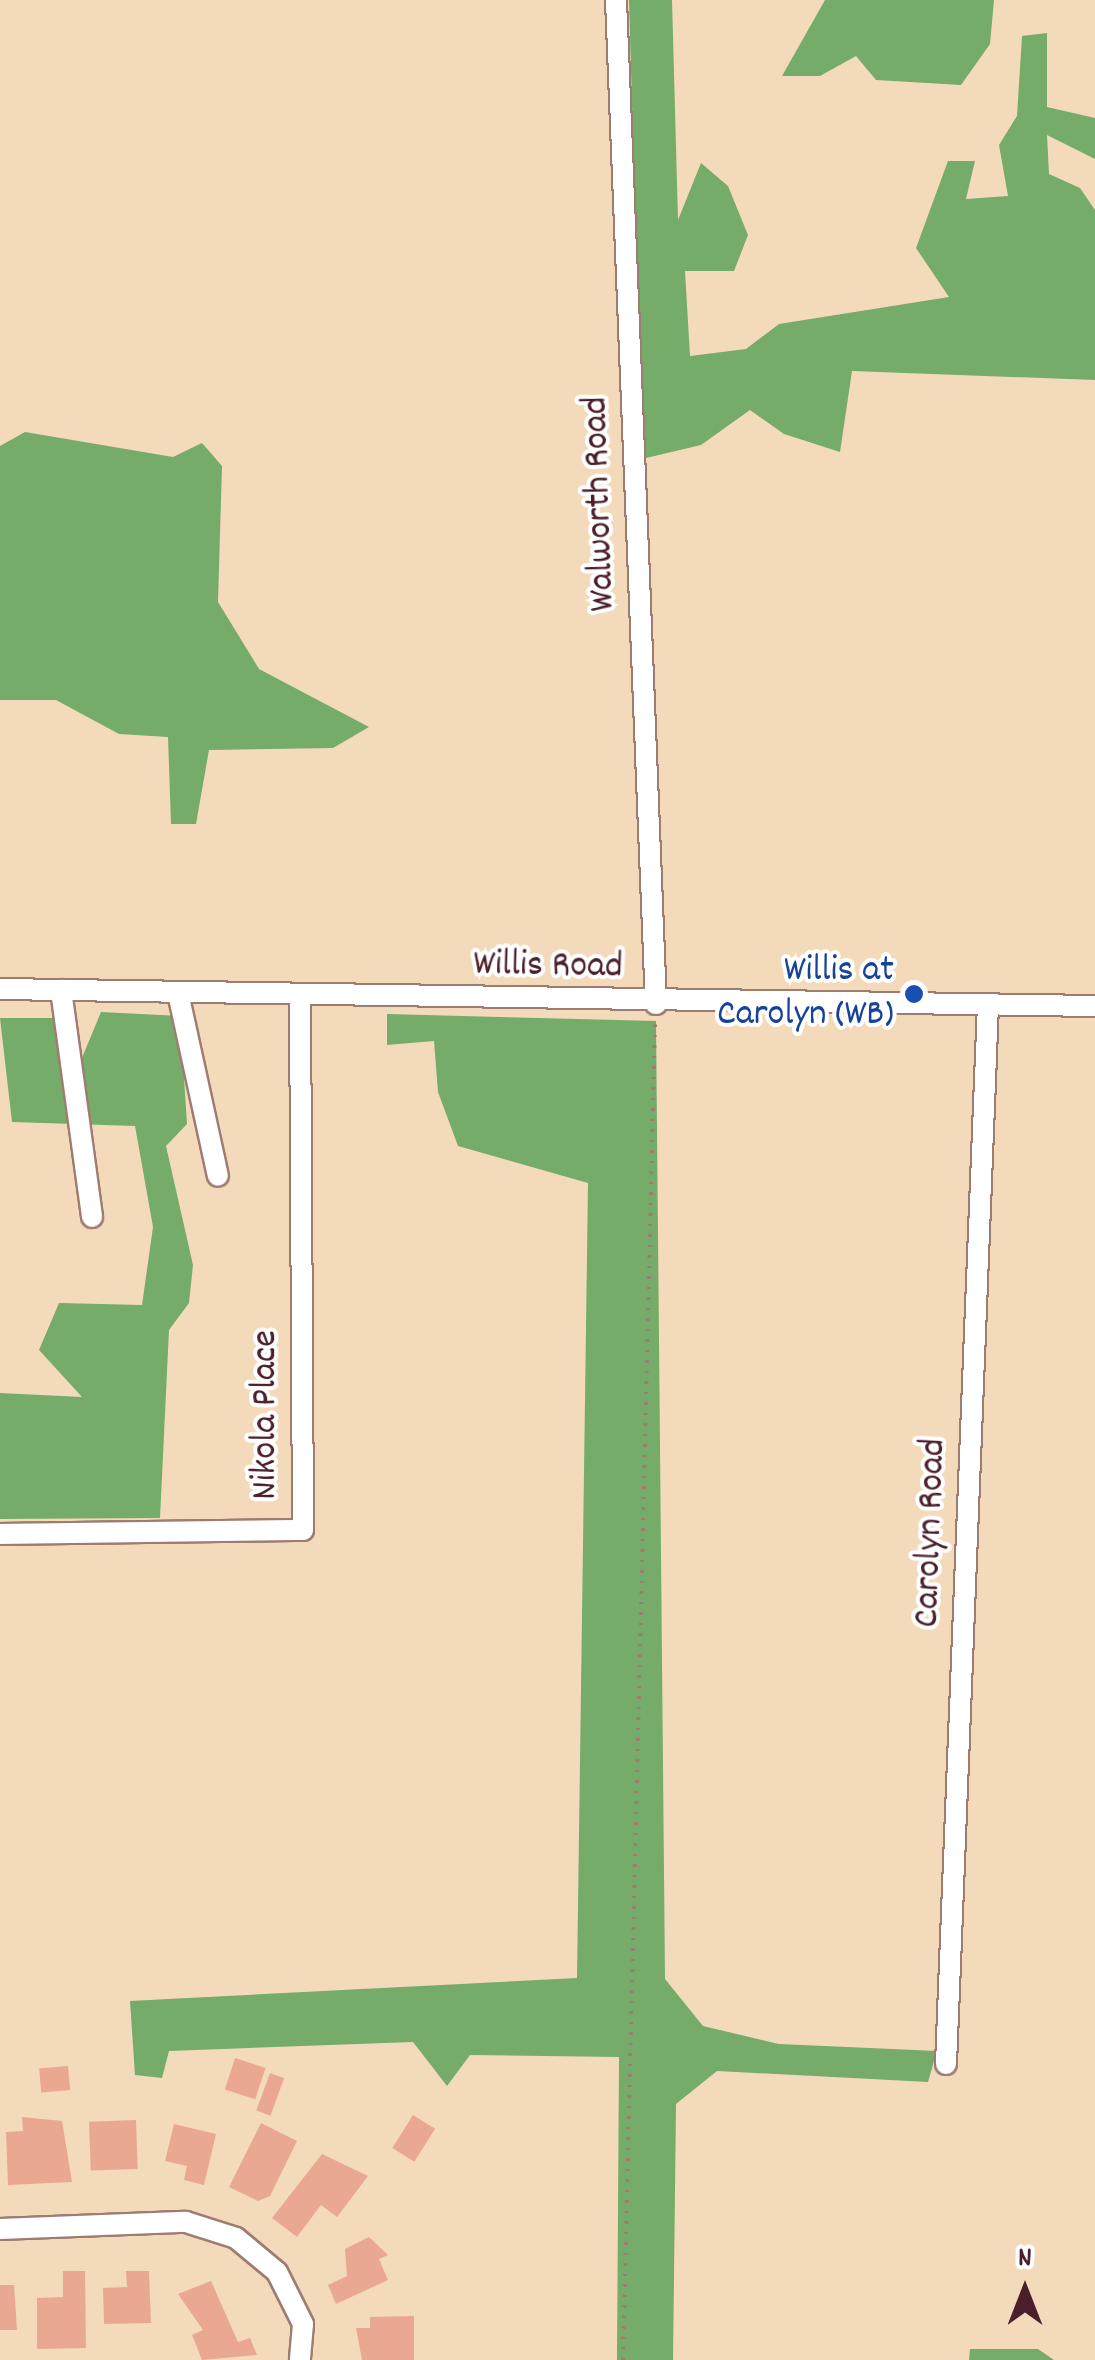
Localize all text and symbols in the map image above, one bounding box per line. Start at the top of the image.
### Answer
street label: Walworth Road [574,396,628,612]
street label: Willis Road [473,943,623,991]
place label: Willis at Carolyn (WB) [717,949,894,1038]
marker: Willis at Carolyn (WB) [903,983,925,1005]
street label: Nikola Place [244,1330,290,1500]
street label: Carolyn Road [906,1438,958,1628]
north arrow [975,2240,1075,2340]
text: N [1018,2240,1032,2280]

